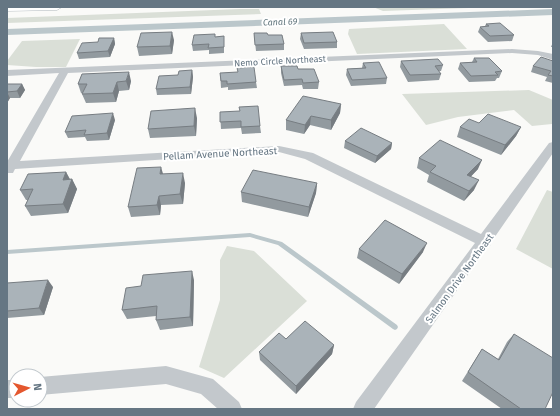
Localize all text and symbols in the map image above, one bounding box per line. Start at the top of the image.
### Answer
water label: Canal 69 [263,16,298,28]
street label: Nemo Circle Northeast [234,54,327,68]
street label: Pellam Avenue Northeast [163,145,278,163]
street label: Salmon Drive Northeast [423,231,497,326]
north arrow [8,368,48,408]
text: N [31,383,44,391]

